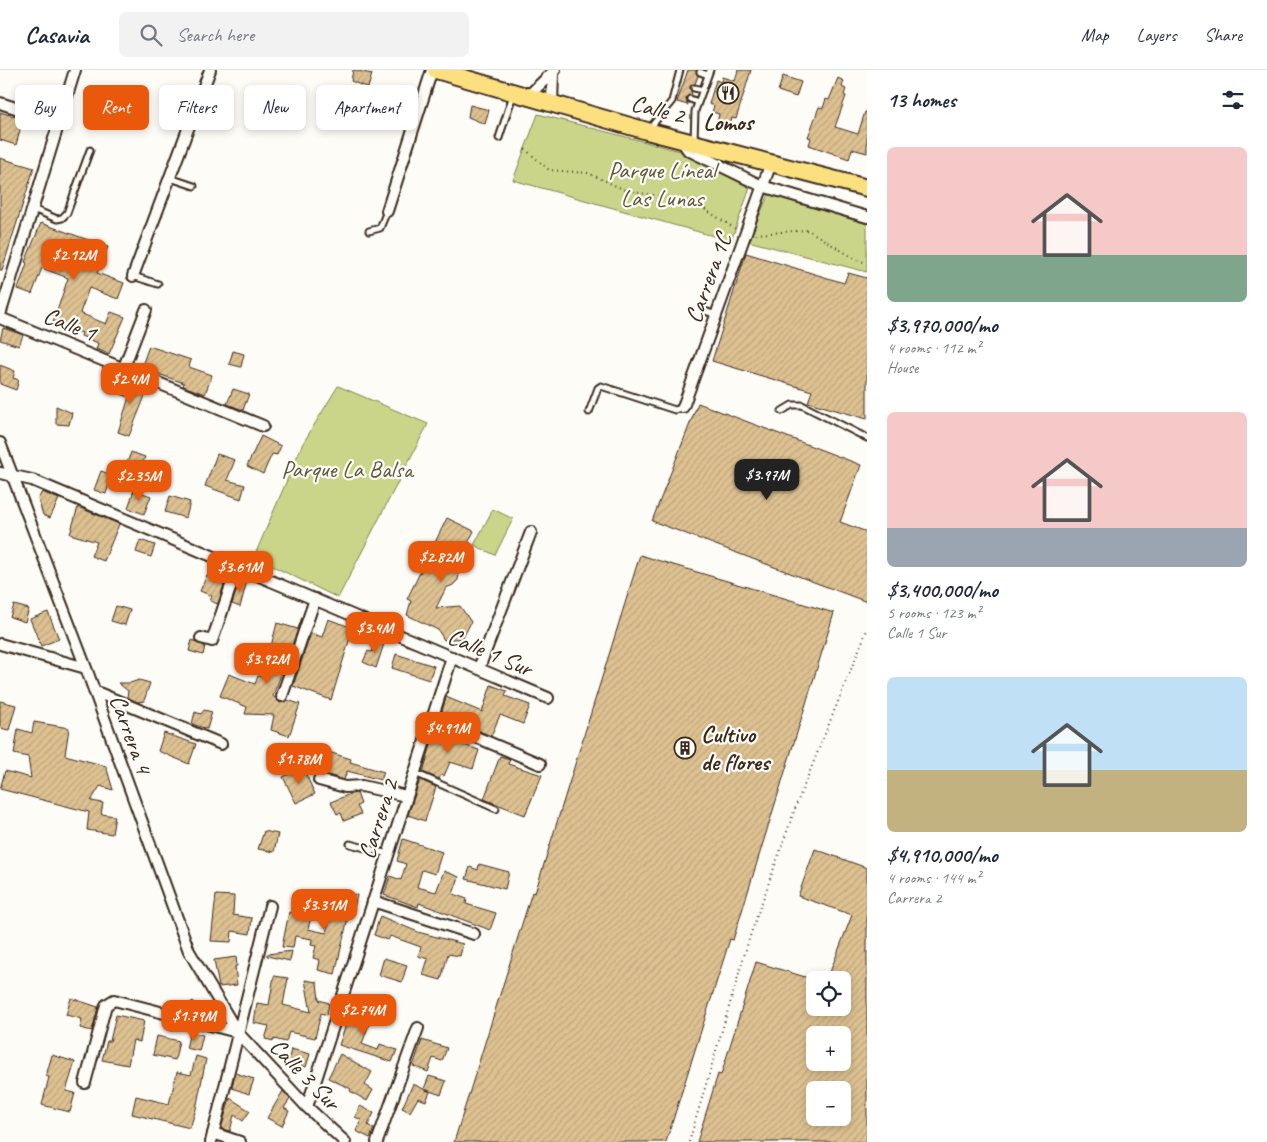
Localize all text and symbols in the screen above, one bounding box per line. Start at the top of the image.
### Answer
search box [119,12,469,57]
text: Casavia [25,20,89,50]
icon: search [137,21,165,49]
text: Search here [177,23,254,47]
text: Map [1081,24,1109,46]
text: Layers [1137,24,1176,46]
text: Share [1204,24,1242,46]
restaurant icon: Lomos [716,81,740,105]
chip: Buy [15,85,73,130]
chip: Rent [83,85,149,130]
chip: Filters [159,85,234,130]
chip: New [244,85,306,130]
chip: Apartment [316,85,418,130]
icon: filters [1219,86,1247,114]
street label: Calle 2 [628,87,690,131]
text: 13 homes [887,87,956,113]
place label: Lomos [703,107,755,137]
park label: Parque Líneal Las Lunas [608,155,720,213]
icon: home [1022,180,1112,270]
street label: Carrera 1C [678,227,739,327]
pin: $2.12M [33,238,115,281]
text: $2.12M [52,245,96,265]
street label: Calle 1 [39,300,102,349]
text: $3,970,000/mo [887,312,997,338]
text: 4 rooms · 112 m² [887,338,981,358]
text: House [887,358,918,378]
pin: $2.4M [95,362,165,405]
text: $2.4M [112,369,148,389]
icon: home [1022,445,1112,535]
park label: Parque La Balsa [281,454,415,484]
pin: $3.97M [726,458,808,501]
pin: $2.35M [98,460,180,502]
text: $3.97M [745,465,789,485]
text: $2.35M [117,466,161,486]
pin: $2.82M [400,540,482,583]
text: $2.82M [419,547,463,567]
pin: $3.61M [199,550,281,593]
text: $3.61M [218,557,262,577]
text: $3,400,000/mo [887,577,998,603]
text: 5 rooms · 123 m² [887,603,981,623]
pin: $3.4M [340,612,410,654]
text: $3.4M [357,618,393,638]
street label: Calle 1 Sur [443,621,539,684]
text: Calle 1 Sur [887,623,946,643]
pin: $3.92M [226,642,308,685]
text: $3.92M [245,649,289,669]
street label: Carrera 4 [103,690,160,780]
icon: home [1022,710,1112,800]
pin: $4.91M [407,712,489,754]
text: $4.91M [426,718,470,738]
place label: Cultivo de flores [701,719,772,777]
building icon: Cultivo de flores [673,736,697,760]
pin: $1.78M [258,742,340,785]
text: $1.78M [277,749,321,769]
street label: Carrera 2 [351,773,406,863]
text: $4,910,000/mo [887,842,998,868]
text: 4 rooms · 144 m² [887,868,981,888]
pin: $3.31M [283,888,365,931]
text: Carrera 2 [887,888,942,908]
text: $3.31M [302,895,346,915]
map controls [806,971,851,1126]
button: locate [806,971,851,1016]
pin: $2.74M [322,994,404,1036]
pin: $1.79M [153,1000,235,1042]
text: $2.74M [341,1000,385,1020]
text: $1.79M [172,1006,216,1026]
button: + [806,1026,851,1071]
street label: Calle 3 Sur [263,1032,348,1118]
button: − [806,1081,851,1126]

